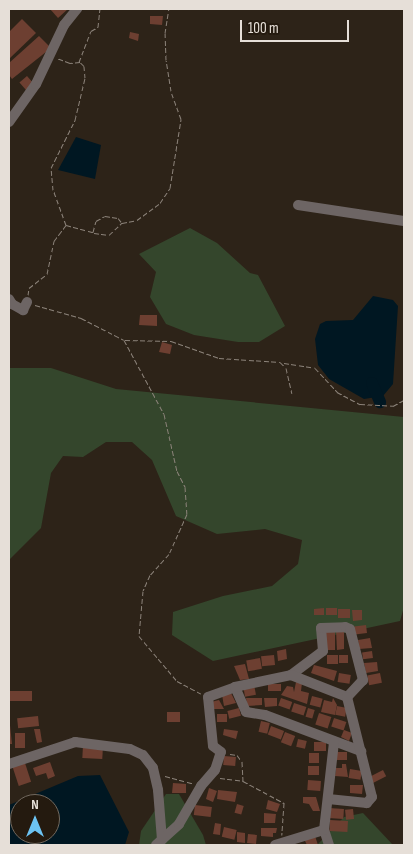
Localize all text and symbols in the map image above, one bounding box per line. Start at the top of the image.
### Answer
scale bar [243,10,352,42]
text: 100 m [248,19,279,38]
north arrow [10,794,60,844]
text: N [31,796,39,813]

